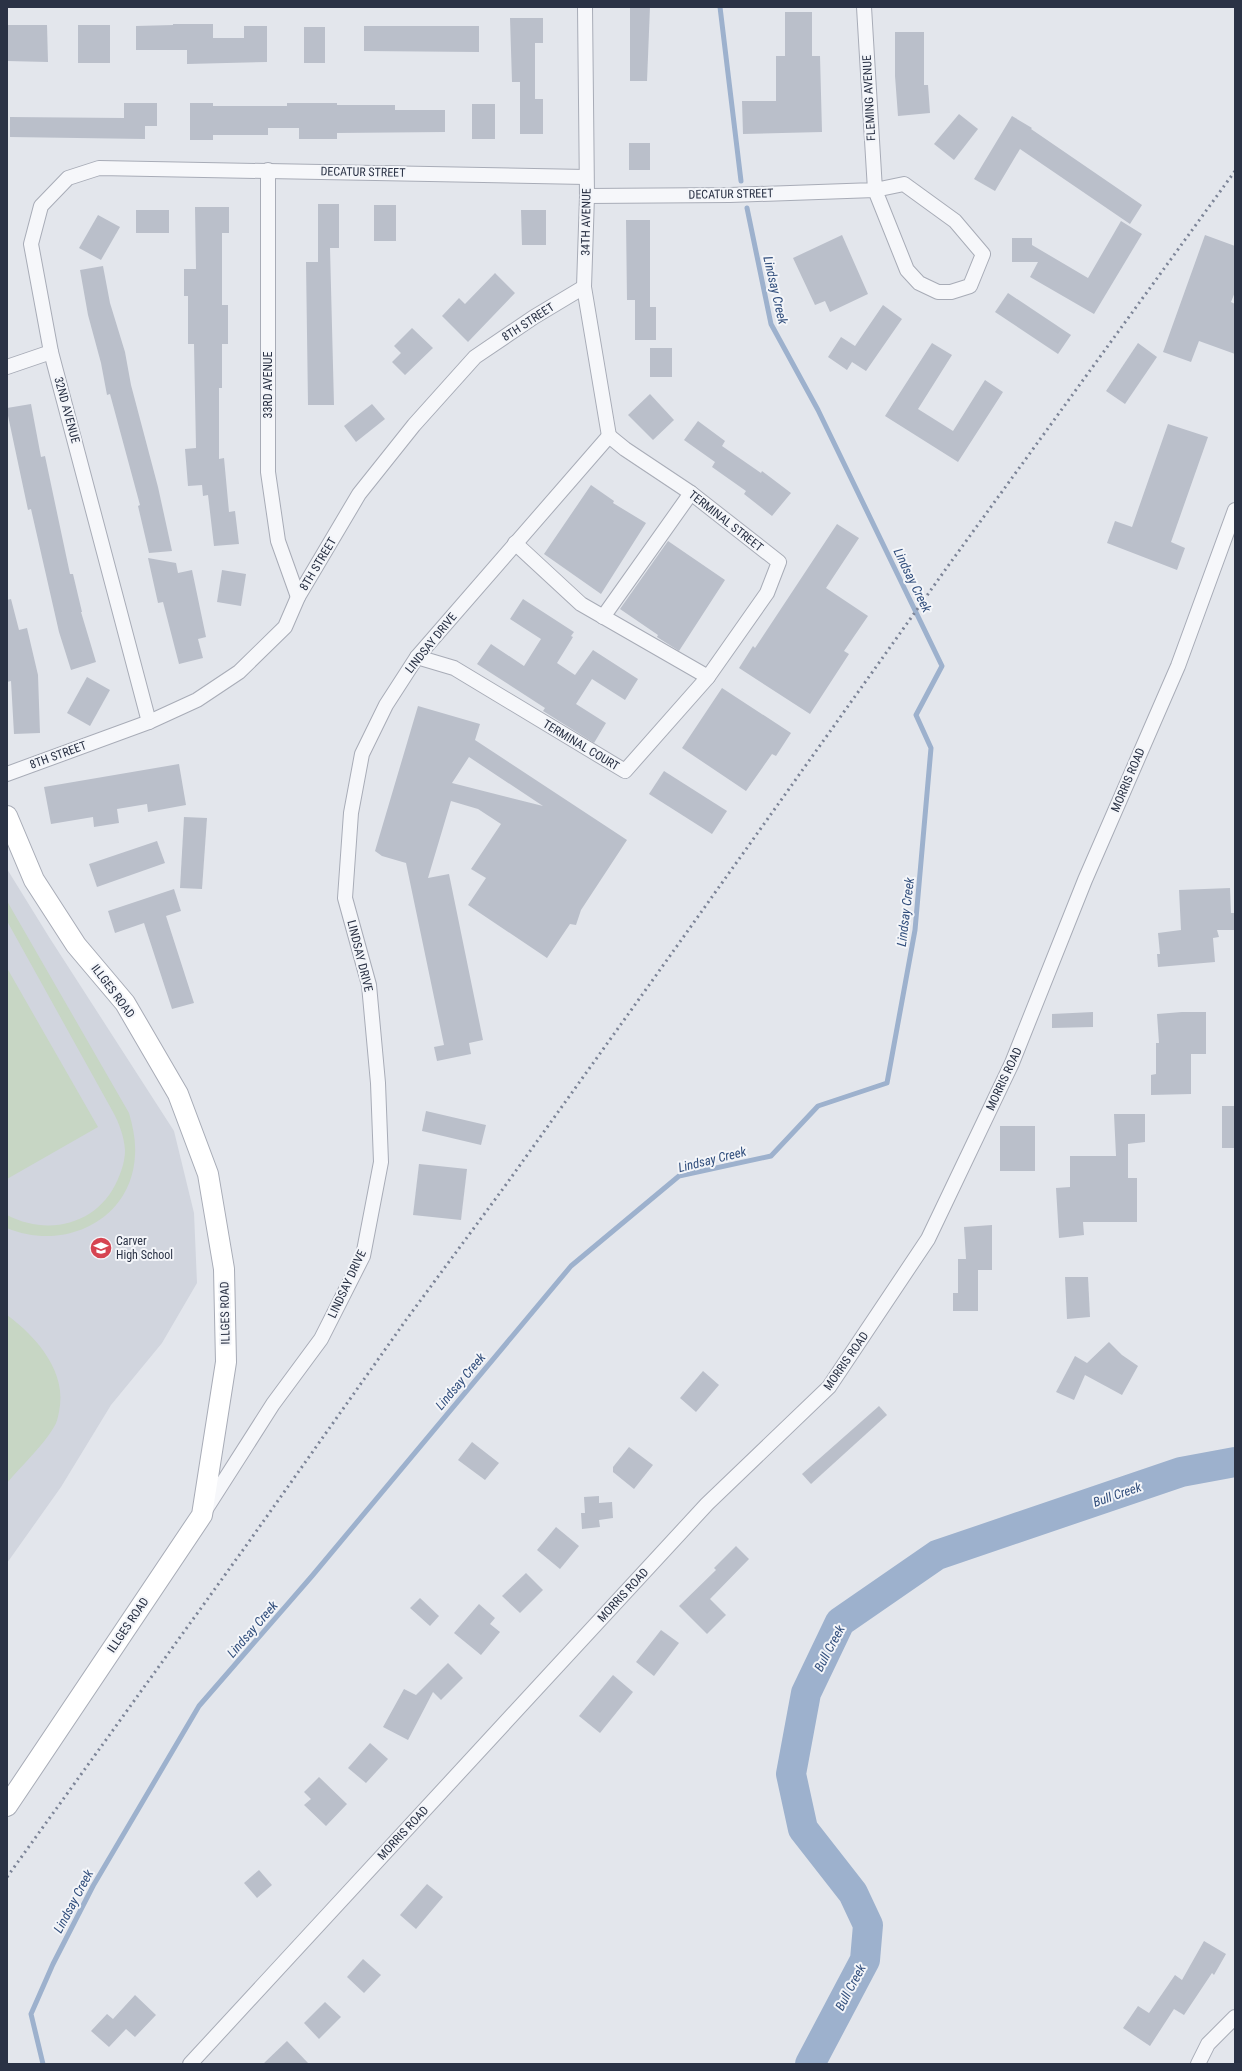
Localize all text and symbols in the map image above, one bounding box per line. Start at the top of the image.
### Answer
street label: FLEMING AVENUE [860,55,878,141]
street label: DECATUR STREET [320,164,406,180]
street label: DECATUR STREET [688,186,774,202]
street label: 34TH AVENUE [578,188,594,256]
water label: Lindsay Creek [760,255,791,326]
street label: 8TH STREET [499,300,557,344]
street label: 33RD AVENUE [261,351,275,419]
street label: 32ND AVENUE [51,375,83,445]
street label: TERMINAL STREET [686,488,766,554]
street label: 8TH STREET [297,535,339,593]
water label: Lindsay Creek [891,546,935,615]
street label: LINDSAY DRIVE [402,610,460,676]
street label: TERMINAL COURT [540,717,622,773]
street label: 8TH STREET [28,738,88,772]
street label: MORRIS ROAD [1108,746,1148,814]
water label: Lindsay Creek [894,876,917,947]
street label: LINDSAY DRIVE [344,919,376,993]
street label: ILLGES ROAD [88,962,138,1021]
street label: MORRIS ROAD [983,1045,1025,1113]
water label: Lindsay Creek [677,1144,748,1175]
place label: Carver High School [116,1234,173,1262]
school or university icon: Carver High School [88,1235,114,1261]
street label: LINDSAY DRIVE [325,1248,369,1320]
street label: ILLGES ROAD [217,1281,233,1345]
street label: MORRIS ROAD [821,1329,871,1393]
water label: Lindsay Creek [432,1350,489,1413]
water label: Bull Creek [1091,1479,1144,1510]
street label: MORRIS ROAD [595,1565,651,1625]
street label: ILLGES ROAD [104,1595,152,1655]
water label: Lindsay Creek [224,1598,281,1660]
water label: Bull Creek [811,1622,848,1674]
street label: MORRIS ROAD [375,1803,431,1863]
water label: Lindsay Creek [50,1867,97,1935]
water label: Bull Creek [832,1961,869,2013]

